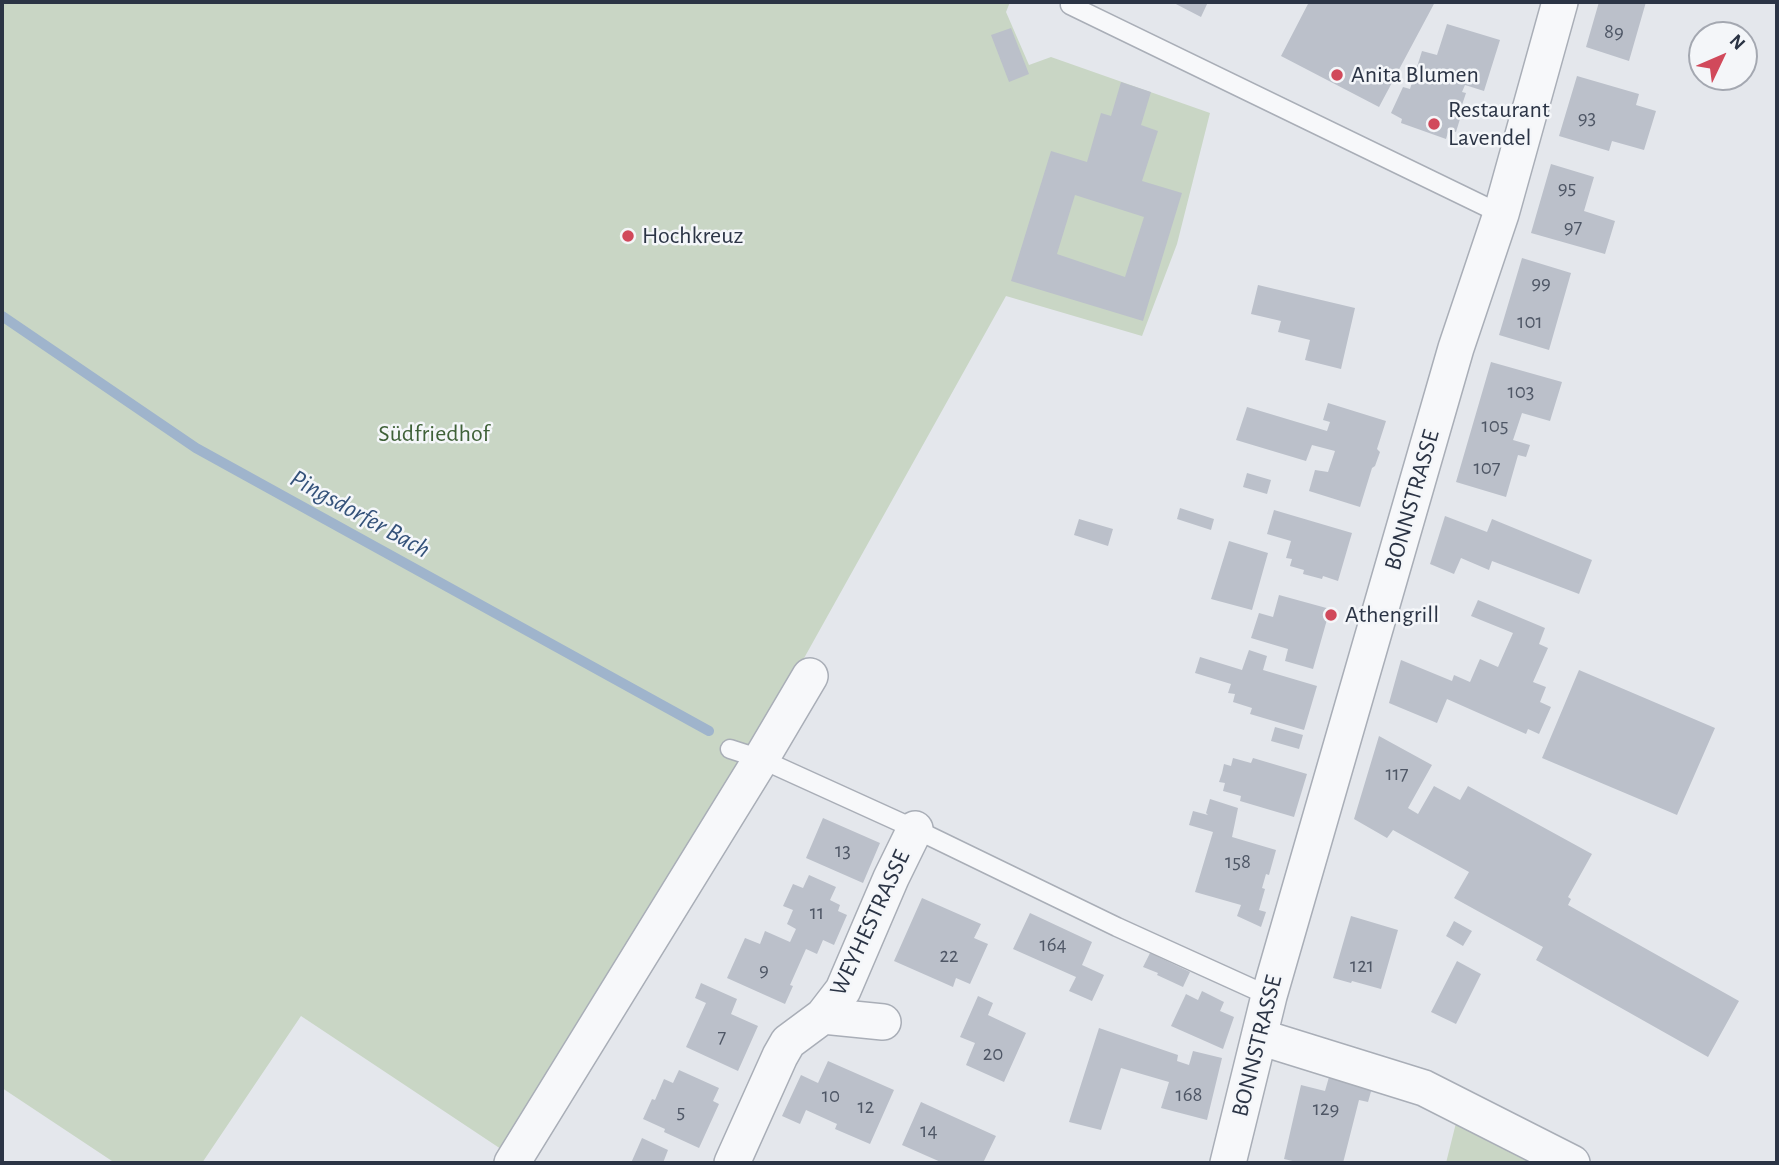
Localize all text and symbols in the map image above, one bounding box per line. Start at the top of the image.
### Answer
house number: 89 [1604,19,1624,45]
north arrow [1688,21,1758,91]
text: N [1726,31,1748,54]
place label: Anita Blumen [1351,61,1479,89]
marker: Anita Blumen [1329,67,1345,83]
place label: Restaurant Lavendel [1448,96,1550,152]
house number: 93 [1578,105,1596,131]
marker: Restaurant Lavendel [1426,116,1442,132]
house number: 95 [1558,175,1576,201]
house number: 97 [1564,214,1582,240]
place label: Hochkreuz [642,222,743,250]
marker: Hochkreuz [620,228,636,244]
house number: 99 [1531,270,1551,296]
house number: 101 [1517,309,1543,335]
house number: 103 [1508,379,1534,405]
house number: 105 [1481,413,1509,439]
park label: Südfriedhof [378,420,490,448]
street label: BONNSTRASSE [1378,426,1446,574]
house number: 107 [1473,455,1501,481]
water label: Pingsdorfer Bach [284,463,436,565]
place label: Athengrill [1345,601,1439,629]
marker: Athengrill [1323,607,1339,623]
house number: 117 [1385,761,1409,787]
house number: 13 [835,838,851,864]
street label: WEYHESTRASSE [824,845,916,1001]
house number: 158 [1225,849,1251,875]
house number: 11 [810,900,824,926]
house number: 164 [1039,932,1067,958]
house number: 22 [939,943,959,969]
house number: 121 [1350,953,1374,979]
house number: 9 [759,957,769,983]
street label: BONNSTRASSE [1225,972,1289,1120]
house number: 7 [718,1024,726,1050]
house number: 20 [983,1041,1003,1067]
house number: 168 [1175,1082,1203,1108]
house number: 10 [822,1083,840,1109]
house number: 12 [858,1094,874,1120]
house number: 129 [1313,1096,1339,1122]
house number: 5 [677,1099,685,1125]
house number: 14 [920,1118,938,1144]

